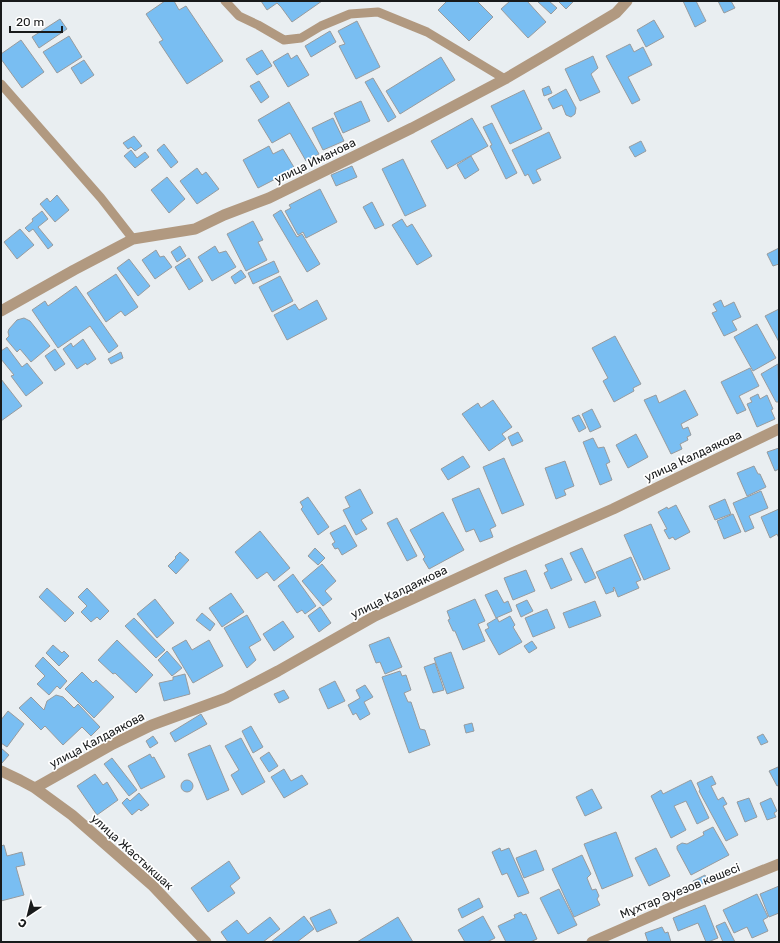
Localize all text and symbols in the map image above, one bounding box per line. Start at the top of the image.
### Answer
scale bar [10,8,62,34]
text: 20 m [16,15,44,29]
street label: улица Иманова [272,135,358,187]
street label: улица Калдаякова [642,427,744,485]
street label: улица Калдаякова [349,563,449,621]
street label: улица Калдаякова [47,709,147,771]
street label: улица Жастыкшак [88,811,177,893]
street label: Мұхтар Әуезов көшесі [618,860,742,921]
north arrow [8,895,48,935]
text: С [15,915,29,930]

